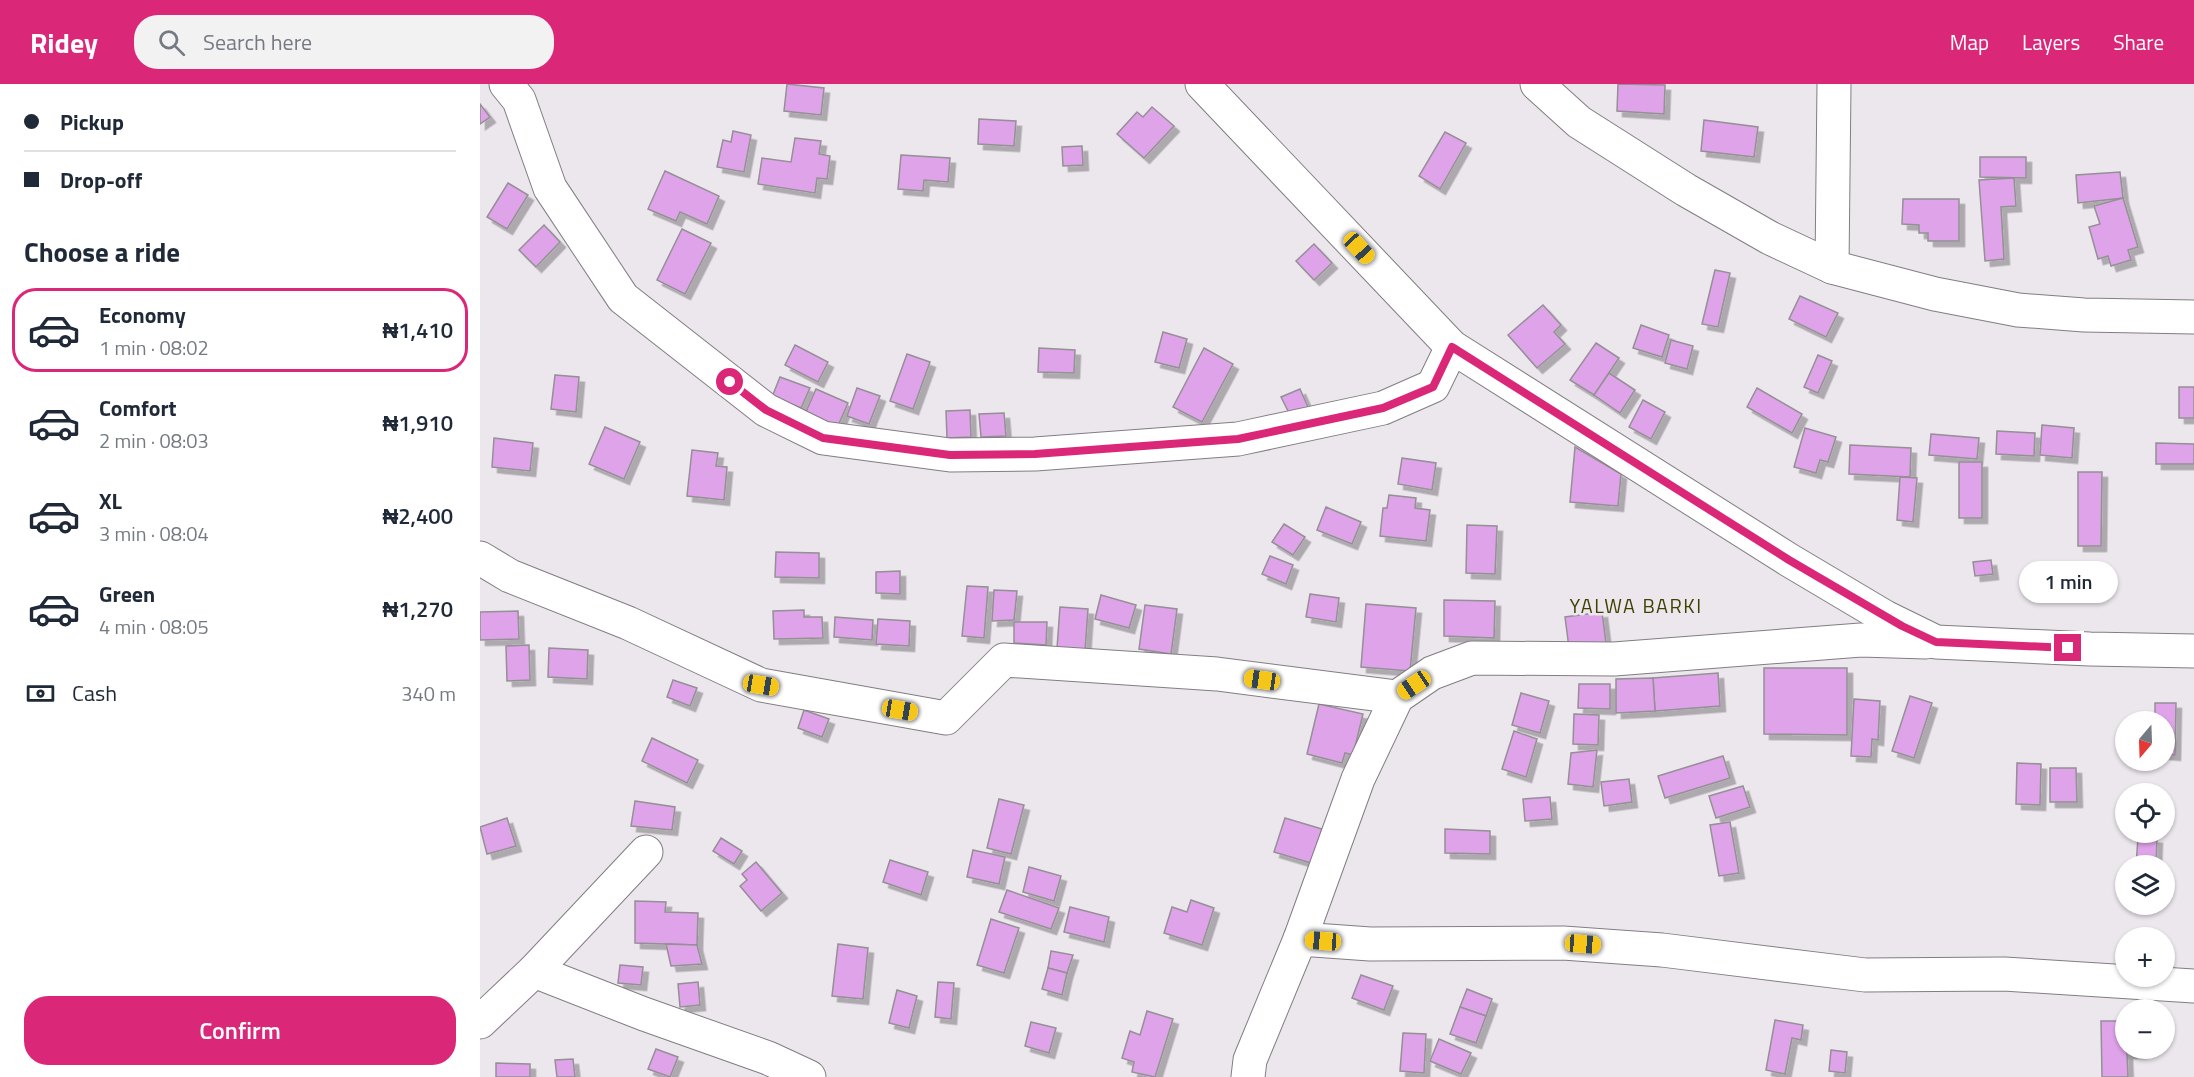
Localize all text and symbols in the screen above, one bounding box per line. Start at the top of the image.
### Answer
search box [134,15,554,69]
text: Ridey [30,21,98,64]
text: Search here [203,25,312,59]
icon: search [155,26,188,59]
text: Map [1950,26,1989,58]
text: Layers [2022,26,2080,58]
text: Share [2113,26,2164,58]
text: Pickup [60,105,124,139]
text: Drop-off [60,163,142,197]
car [1340,229,1378,267]
text: Choose a ride [24,231,180,272]
text: Economy [99,298,186,332]
icon: car [27,303,81,357]
text: ₦1,410 [382,313,453,347]
text: 1 min · 08:02 [99,332,209,363]
route start [716,368,743,395]
text: Comfort [99,391,177,425]
icon: car [27,396,81,450]
text: ₦1,910 [382,406,453,440]
text: 2 min · 08:03 [99,425,209,456]
text: XL [99,484,122,518]
icon: car [27,489,81,543]
text: ₦2,400 [382,499,453,533]
text: 3 min · 08:04 [99,518,209,549]
callout: 1 min [2018,561,2118,603]
text: 1 min [2044,566,2093,597]
text: Green [99,577,155,611]
icon: car [27,582,81,636]
district label: YALWA BARKI [1569,590,1703,621]
text: ₦1,270 [382,592,453,626]
text: 4 min · 08:05 [99,611,209,642]
route end [2054,634,2081,661]
car [1394,667,1434,703]
car [1243,669,1281,691]
car [742,673,780,697]
text: Cash [72,676,117,710]
icon: cash [24,677,57,710]
text: 340 m [401,678,456,709]
car [881,698,919,722]
north arrow [2115,711,2175,771]
map controls [2115,711,2175,1059]
button: locate [2115,783,2175,843]
button: layers [2115,855,2175,915]
button: + [2115,927,2175,987]
car [1304,931,1342,951]
car [1564,934,1602,954]
button: Confirm [24,996,456,1065]
button: − [2115,999,2175,1059]

